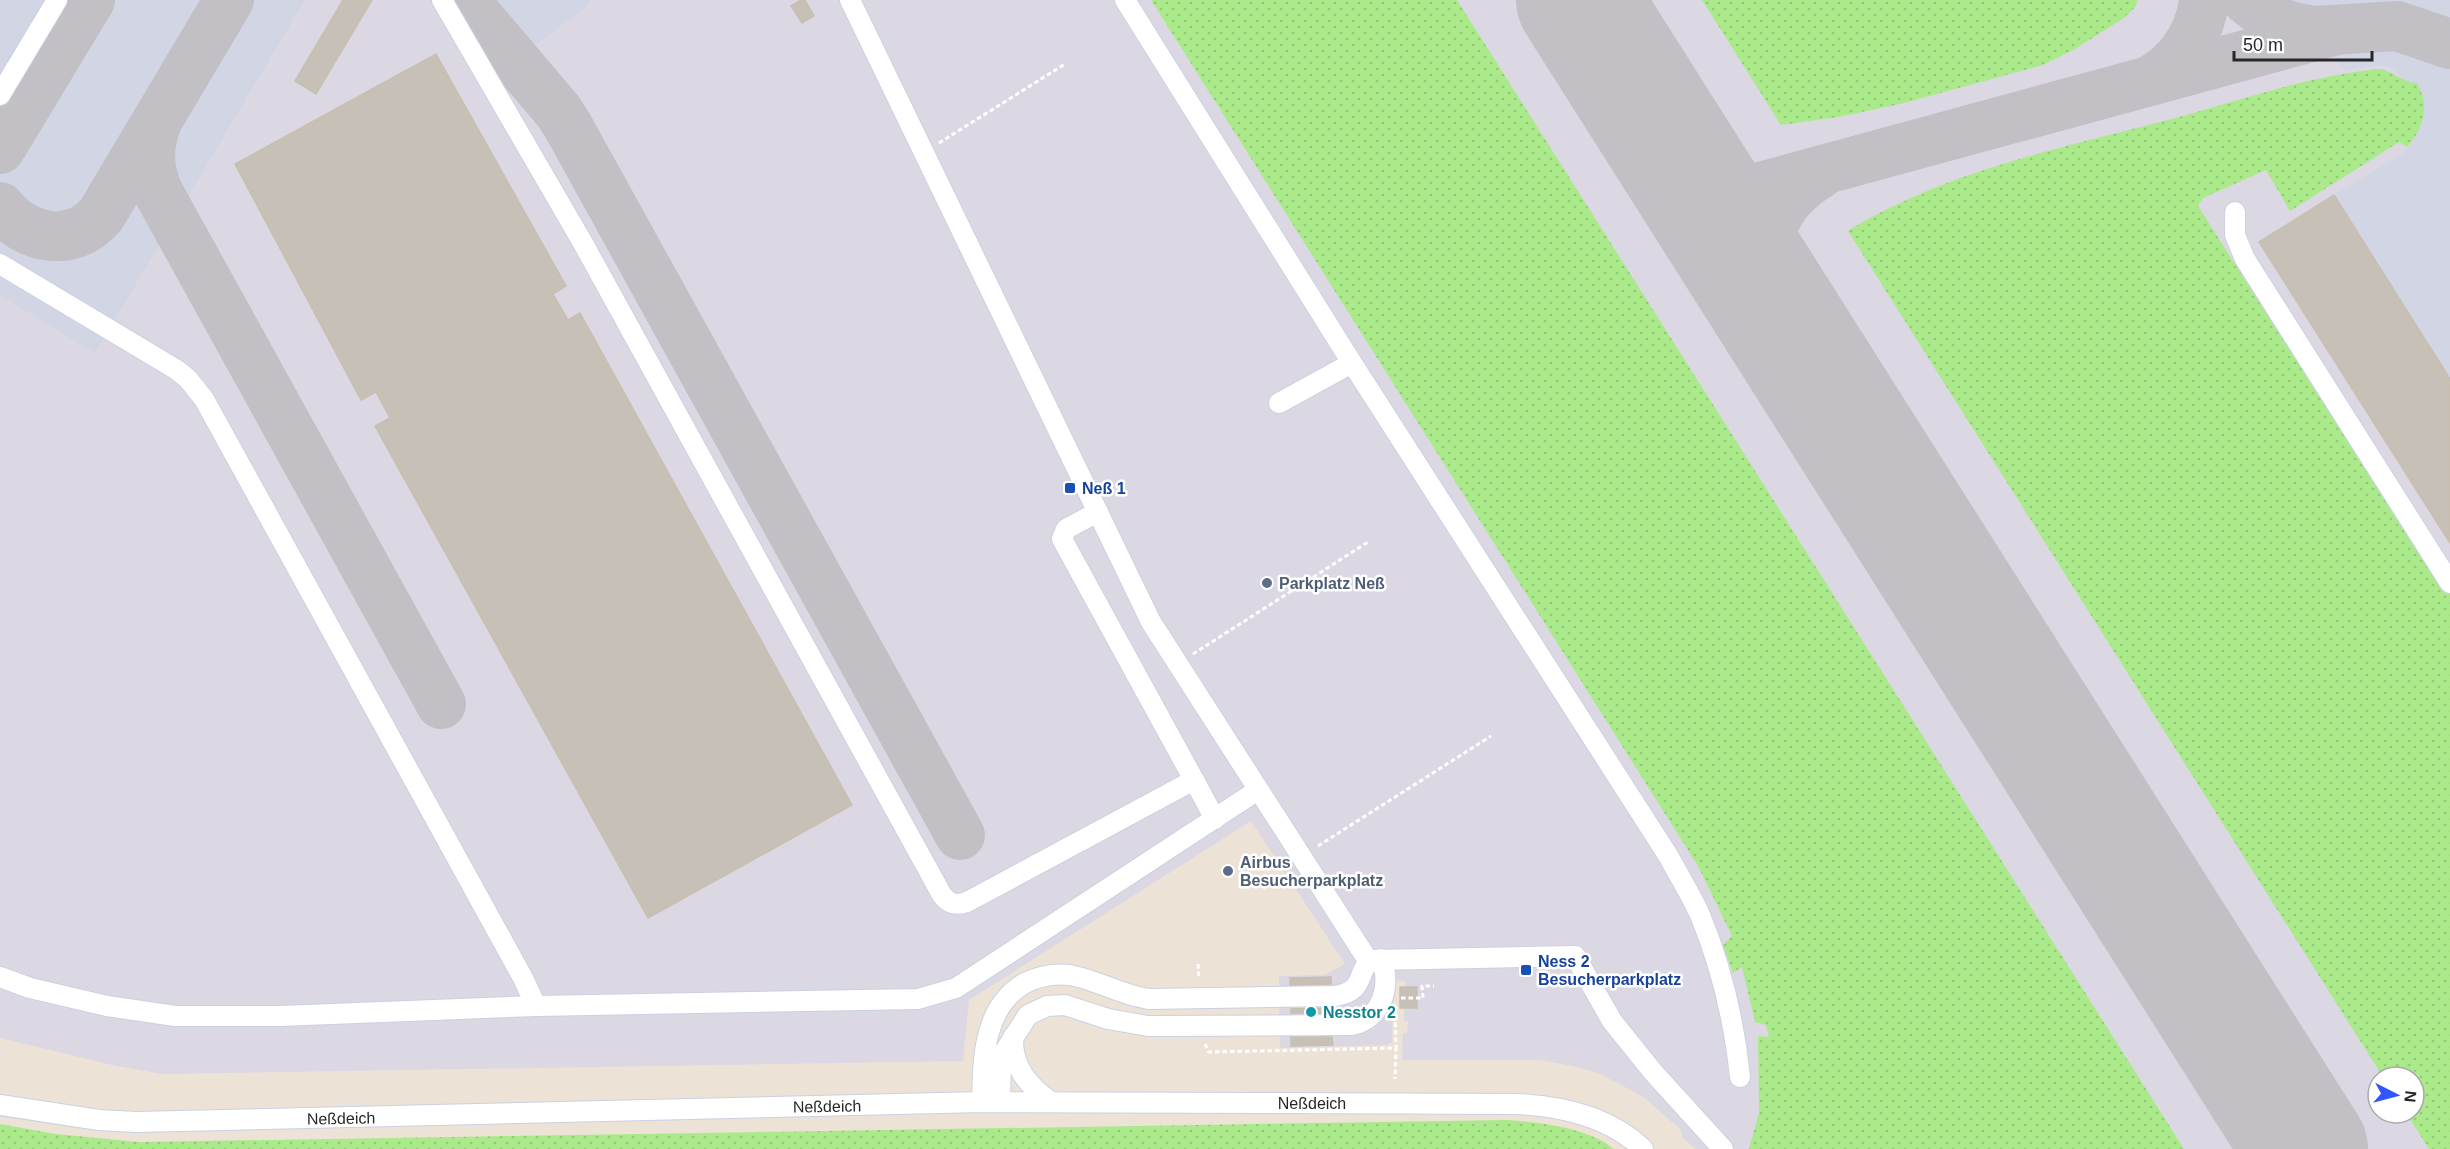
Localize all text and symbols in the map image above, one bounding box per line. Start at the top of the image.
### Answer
scale bar [2234,24,2372,62]
text: 50 m [2243,35,2283,55]
place label: Neß 1 [1082,480,1126,497]
marker: Neß 1 [1063,481,1077,495]
place label: Parkplatz Neß [1279,575,1385,592]
marker: Parkplatz Neß [1260,576,1274,590]
place label: Airbus Besucherparkplatz [1240,854,1383,889]
marker: Airbus Besucherparkplatz [1221,864,1235,878]
place label: Ness 2 Besucherparkplatz [1538,953,1681,988]
marker: Ness 2 Besucherparkplatz [1519,963,1533,977]
place label: Nesstor 2 [1323,1004,1396,1021]
marker: Nesstor 2 [1304,1005,1318,1019]
north arrow [2366,1065,2426,1125]
text: N [2401,1090,2419,1103]
street label: Neßdeich [1278,1095,1346,1112]
street label: Neßdeich [793,1097,861,1116]
street label: Neßdeich [307,1109,375,1128]

